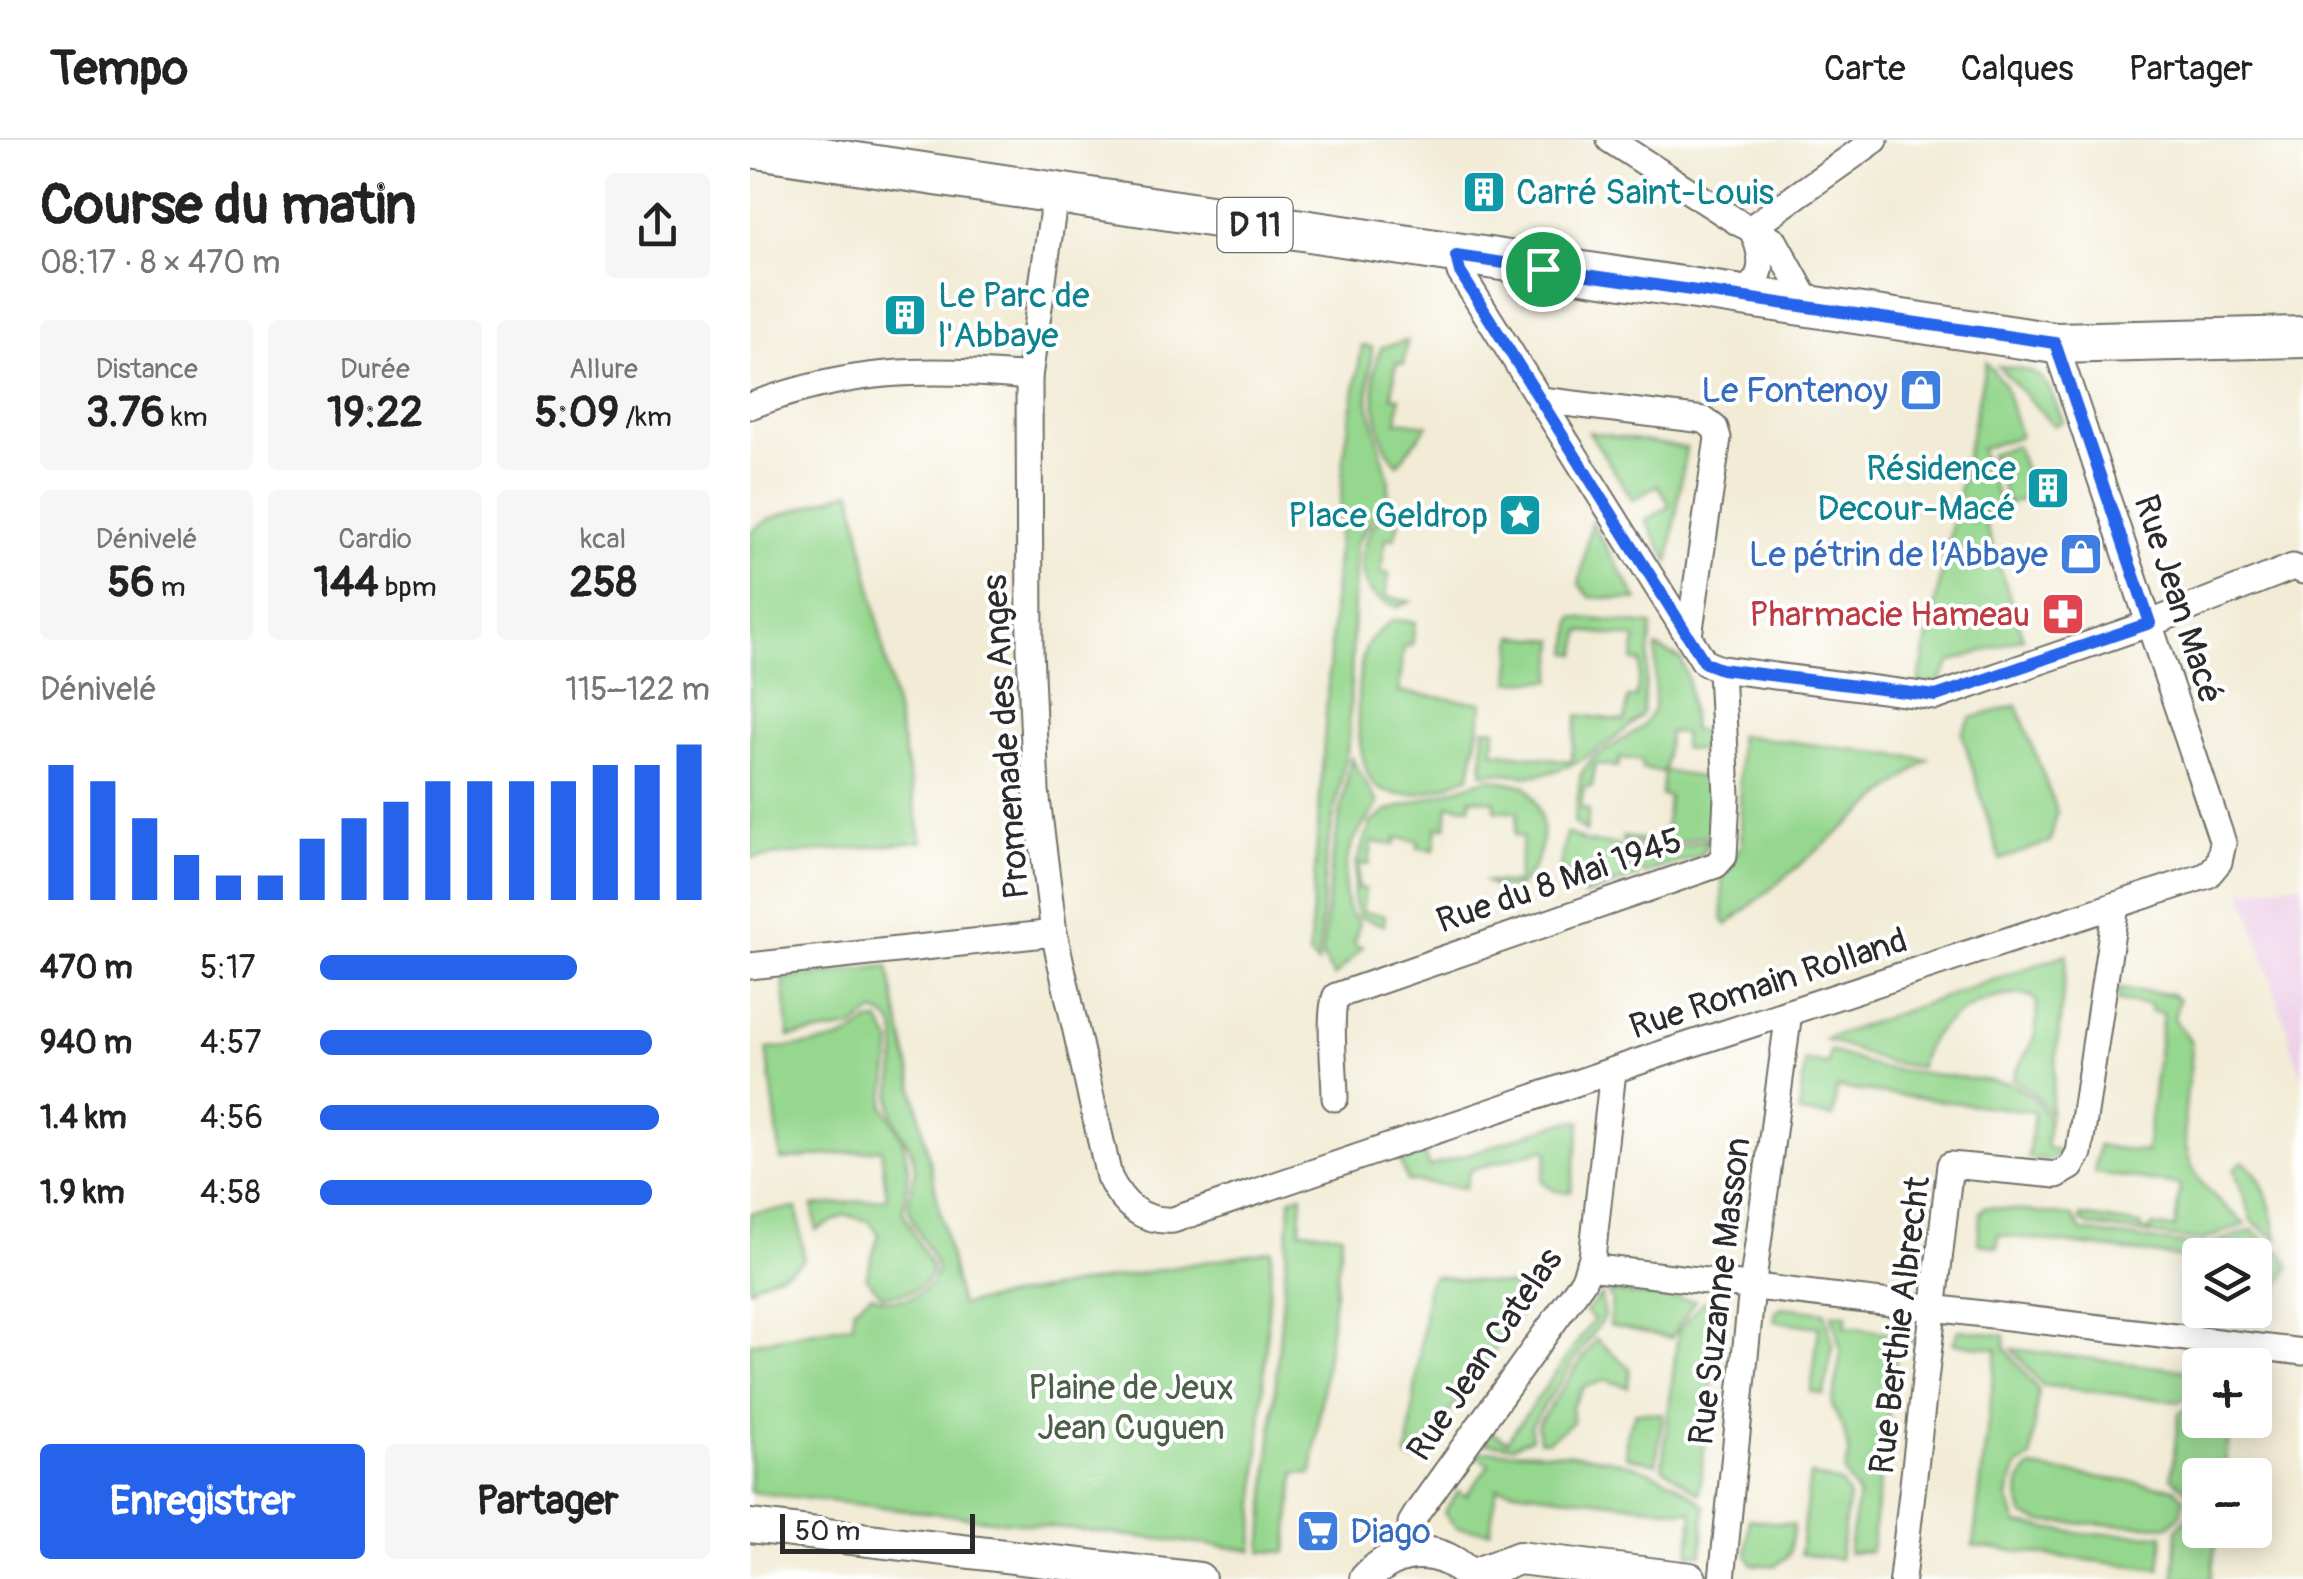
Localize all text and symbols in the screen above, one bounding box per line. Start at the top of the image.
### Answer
text: Tempo [50,39,188,99]
text: Carte [1824,47,1905,91]
text: Calques [1960,47,2074,91]
text: Partager [2129,47,2253,91]
building icon: Carré Saint-Louis [1461,169,1507,215]
text: Course du matin [40,171,416,240]
place label: Carré Saint-Louis [1516,171,1774,215]
button: share [605,173,710,278]
road number: D 11 [1218,198,1292,252]
pin [1501,227,1586,312]
icon: arrive [1516,242,1571,297]
text: 08:17 · 8 × 470 m [40,243,281,283]
place label: Le Parc de l'Abbaye [938,274,1089,358]
building icon: Le Parc de l'Abbaye [882,292,928,338]
text: Distance [95,352,198,387]
text: Durée [340,352,410,387]
text: Allure [569,352,638,387]
shop icon: Le Fontenoy [1898,367,1944,413]
place label: Le Fontenoy [1701,369,1888,413]
text: 3.76 [86,387,165,439]
text: 19:22 [327,387,423,439]
text: 5:09 [535,387,619,439]
text: km [165,400,208,435]
text: /km [619,400,672,435]
place label: Résidence Decour-Macé [1817,447,2016,531]
building icon: Résidence Decour-Macé [2025,465,2071,511]
street label: Rue Jean Macé [2124,489,2233,709]
place icon: Place Geldrop [1497,492,1543,538]
place label: Place Geldrop [1288,494,1488,538]
text: Dénivelé [96,522,198,557]
text: Cardio [338,522,412,557]
text: kcal [581,522,626,557]
shop icon: Le pétrin de l’Abbaye [2058,531,2104,577]
place label: Le pétrin de l’Abbaye [1749,533,2048,577]
text: 56 [108,557,155,609]
text: 144 [313,557,379,609]
text: 258 [570,557,637,609]
text: m [155,570,186,605]
text: bpm [379,570,437,605]
street label: Promenade des Anges [973,573,1039,901]
pharmacy icon: Pharmacie Hameau [2040,591,2086,637]
place label: Pharmacie Hameau [1749,593,2030,637]
text: Dénivelé [40,670,157,710]
text: 115–122 m [565,670,710,710]
street label: Rue du 8 Mai 1945 [1431,818,1688,944]
street label: Rue Romain Rolland [1624,918,1913,1050]
text: 470 m [40,948,133,988]
text: 5:17 [200,948,255,988]
text: 940 m [40,1023,132,1063]
text: 4:57 [200,1023,261,1063]
text: 1.4 km [40,1098,127,1138]
text: 4:56 [200,1098,263,1138]
street label: Rue Suzanne Masson [1679,1135,1761,1447]
text: 1.9 km [40,1173,125,1213]
text: 4:58 [200,1173,261,1213]
street label: Rue Berthie Albrecht [1860,1173,1940,1477]
map controls [2182,1238,2272,1548]
button: layers [2182,1238,2272,1328]
street label: Rue Jean Catelas [1397,1239,1573,1470]
button: + [2182,1348,2272,1438]
park label: Plaine de Jeux Jean Cuguen [1028,1366,1234,1450]
button: Enregistrer [40,1444,365,1559]
button: Partager [385,1444,710,1559]
button: − [2182,1458,2272,1548]
supermarket icon: Diago [1295,1508,1341,1554]
scale bar [780,1509,975,1554]
place label: Diago [1350,1510,1431,1554]
text: 50 m [795,1514,860,1549]

